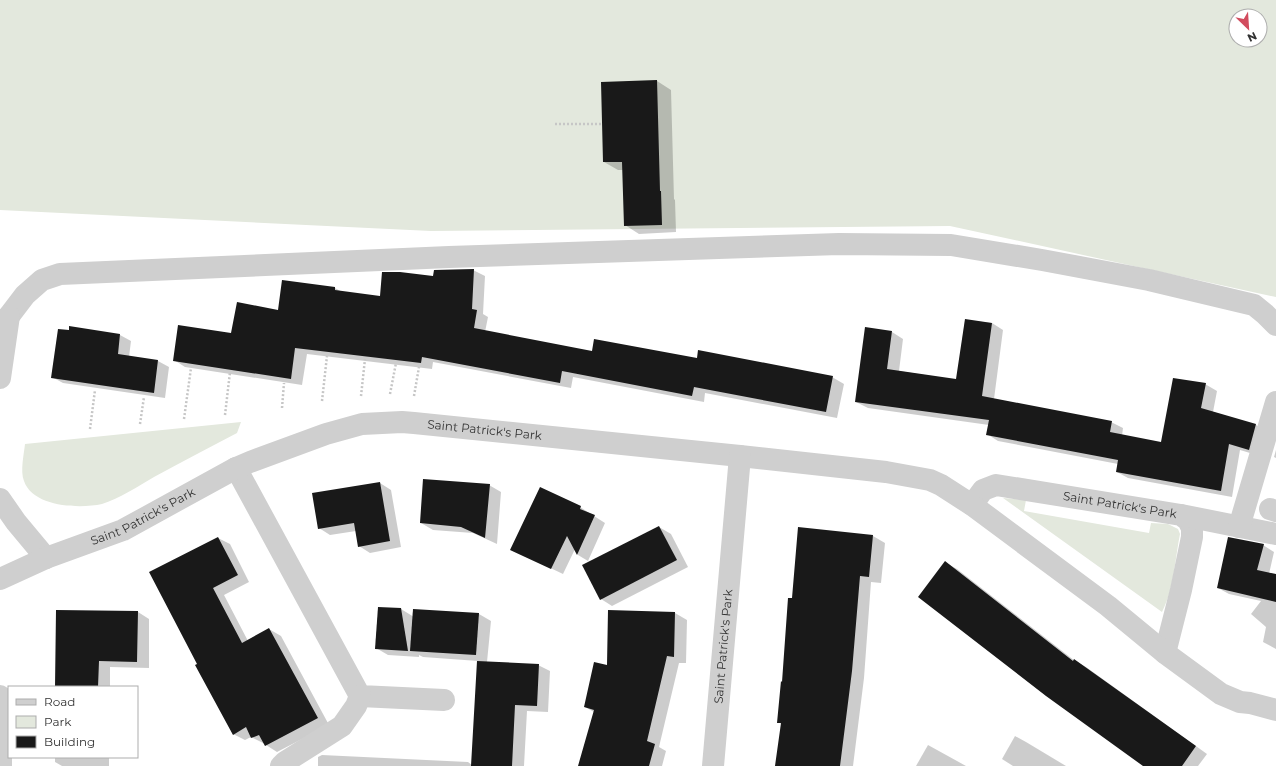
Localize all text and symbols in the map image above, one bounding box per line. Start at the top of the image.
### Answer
north arrow [1228,8,1268,48]
text: N [1245,29,1259,45]
street label: Saint Patrick's Park [427,416,543,443]
street label: Saint Patrick's Park [88,484,198,548]
street label: Saint Patrick's Park [1062,488,1179,521]
street label: Saint Patrick's Park [710,588,735,704]
legend [8,686,138,758]
text: Road [44,694,75,709]
text: Park [44,714,72,729]
text: Building [44,734,95,749]

